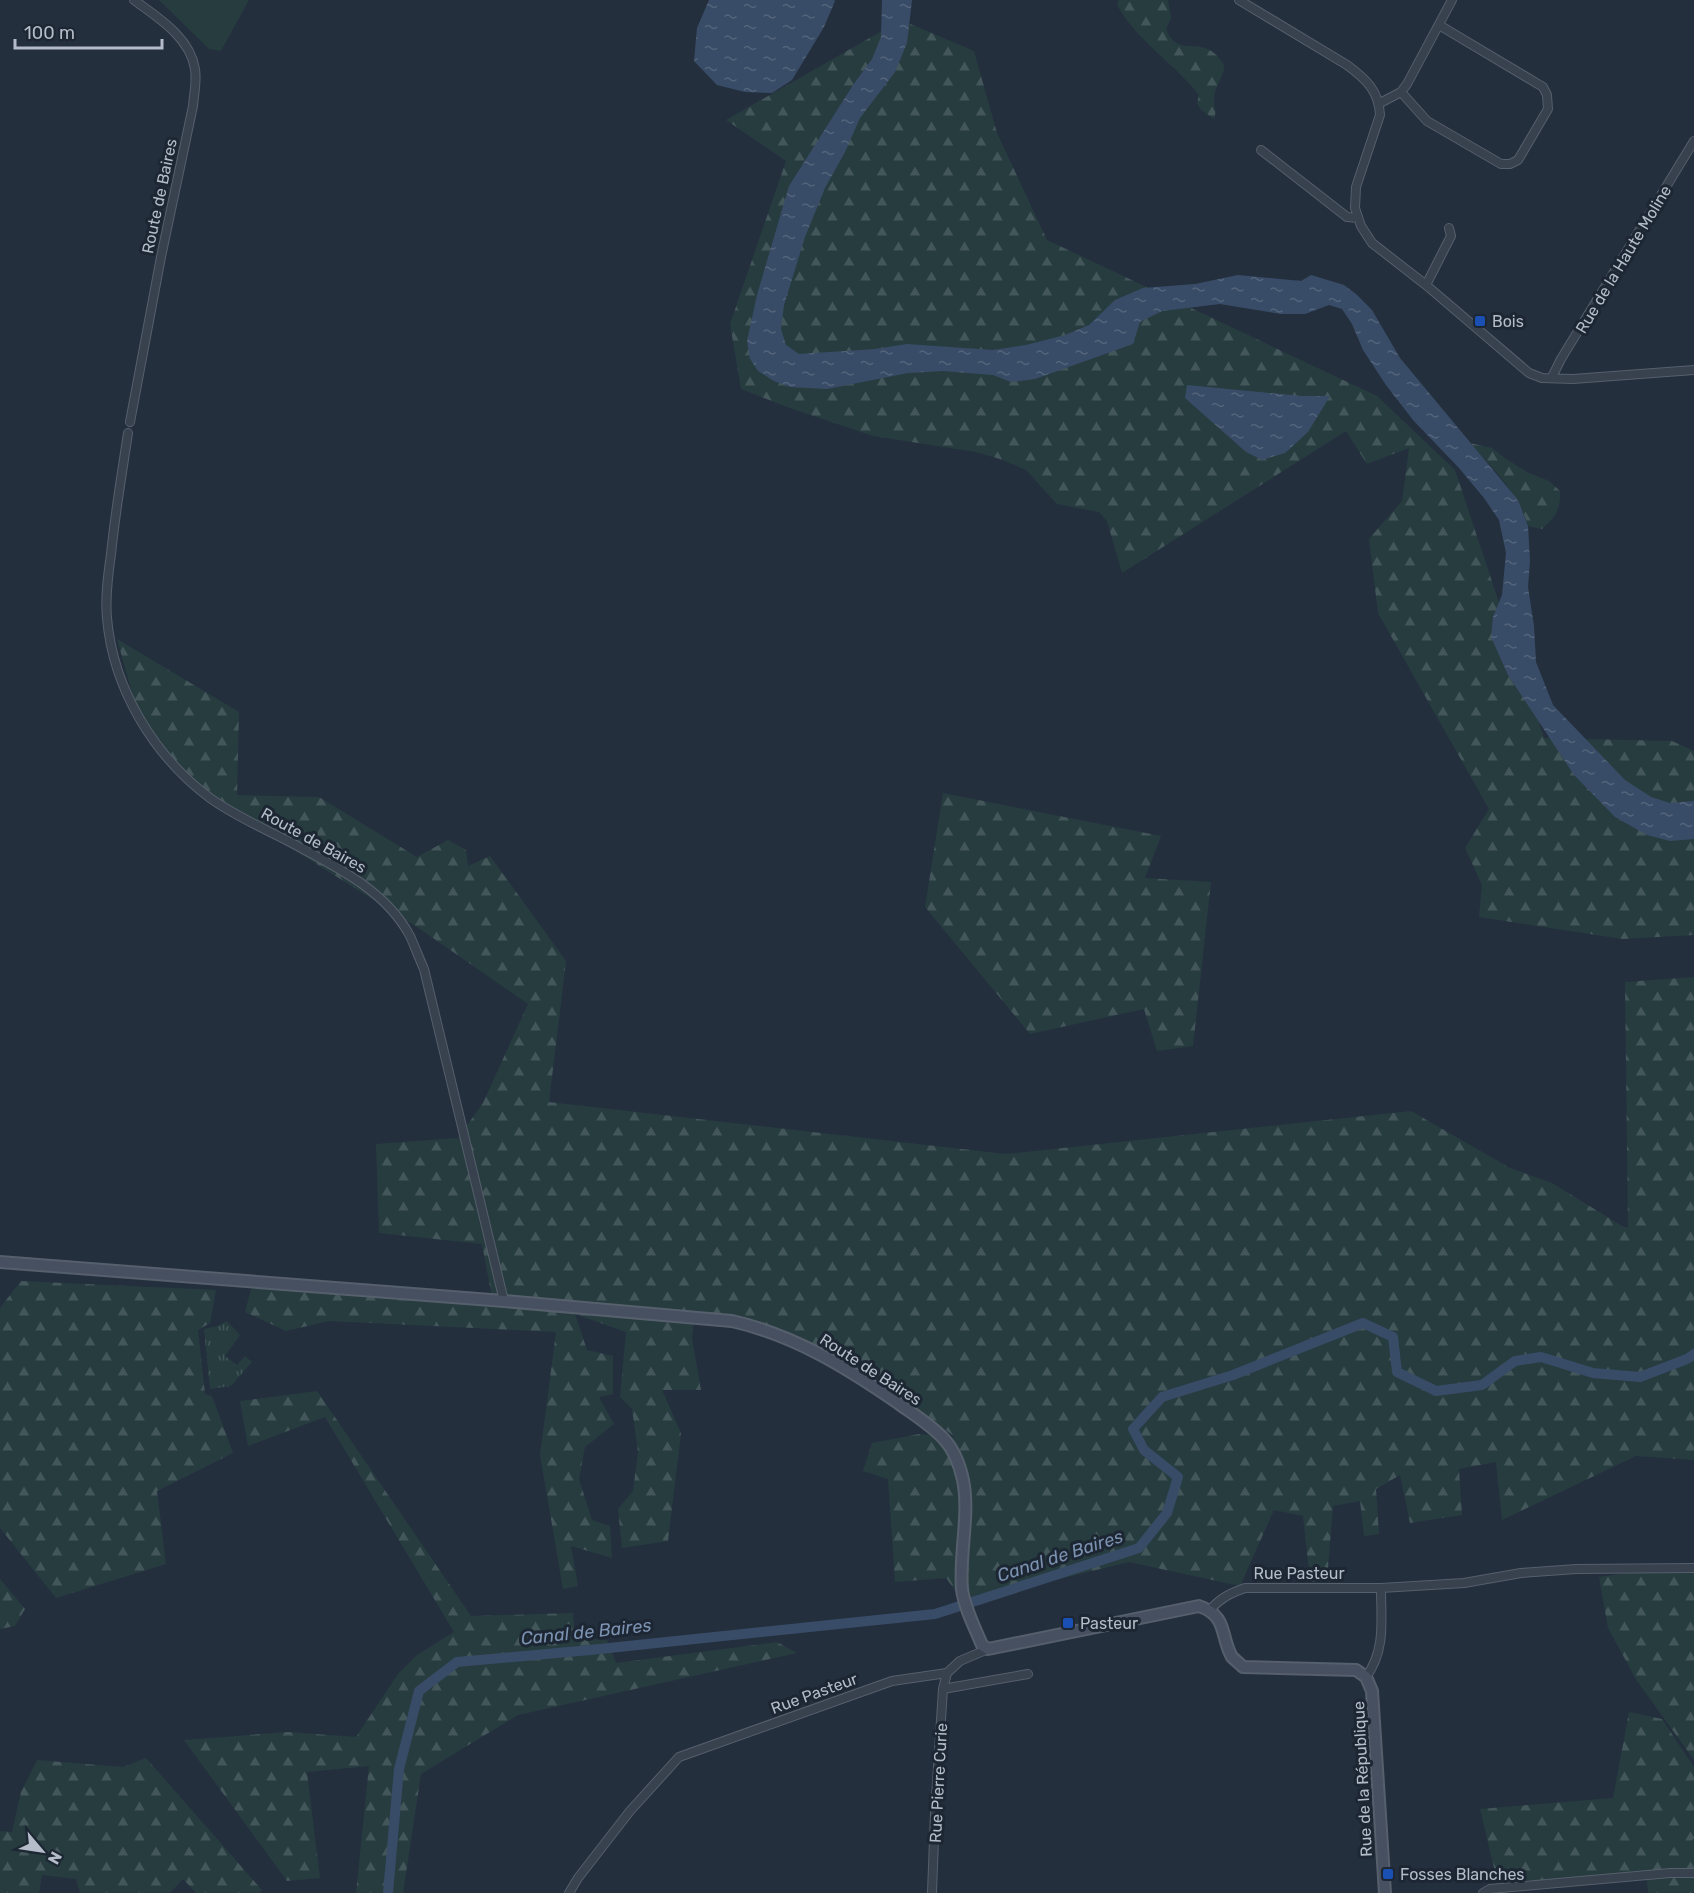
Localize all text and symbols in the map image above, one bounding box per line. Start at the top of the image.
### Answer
scale bar [15,12,162,50]
text: 100 m [24,22,75,44]
street label: Route de Baires [138,137,181,255]
street label: Rue de la Haute Moline [1572,182,1675,337]
place label: Bois [1492,312,1524,331]
marker: Bois [1473,314,1487,328]
street label: Route de Baires [258,804,370,877]
street label: Route de Baires [816,1330,925,1409]
water label: Canal de Baires [994,1525,1126,1587]
street label: Rue Pasteur [1253,1564,1345,1583]
water label: Canal de Baires [520,1614,652,1650]
place label: Pasteur [1080,1614,1138,1633]
marker: Pasteur [1061,1616,1075,1630]
street label: Rue Pasteur [768,1669,860,1718]
street label: Rue de la République [1349,1701,1376,1857]
street label: Rue Pierre Curie [926,1722,951,1844]
north arrow [12,1821,72,1881]
text: N [44,1848,66,1868]
place label: Fosses Blanches [1400,1865,1525,1884]
marker: Fosses Blanches [1381,1867,1395,1881]

